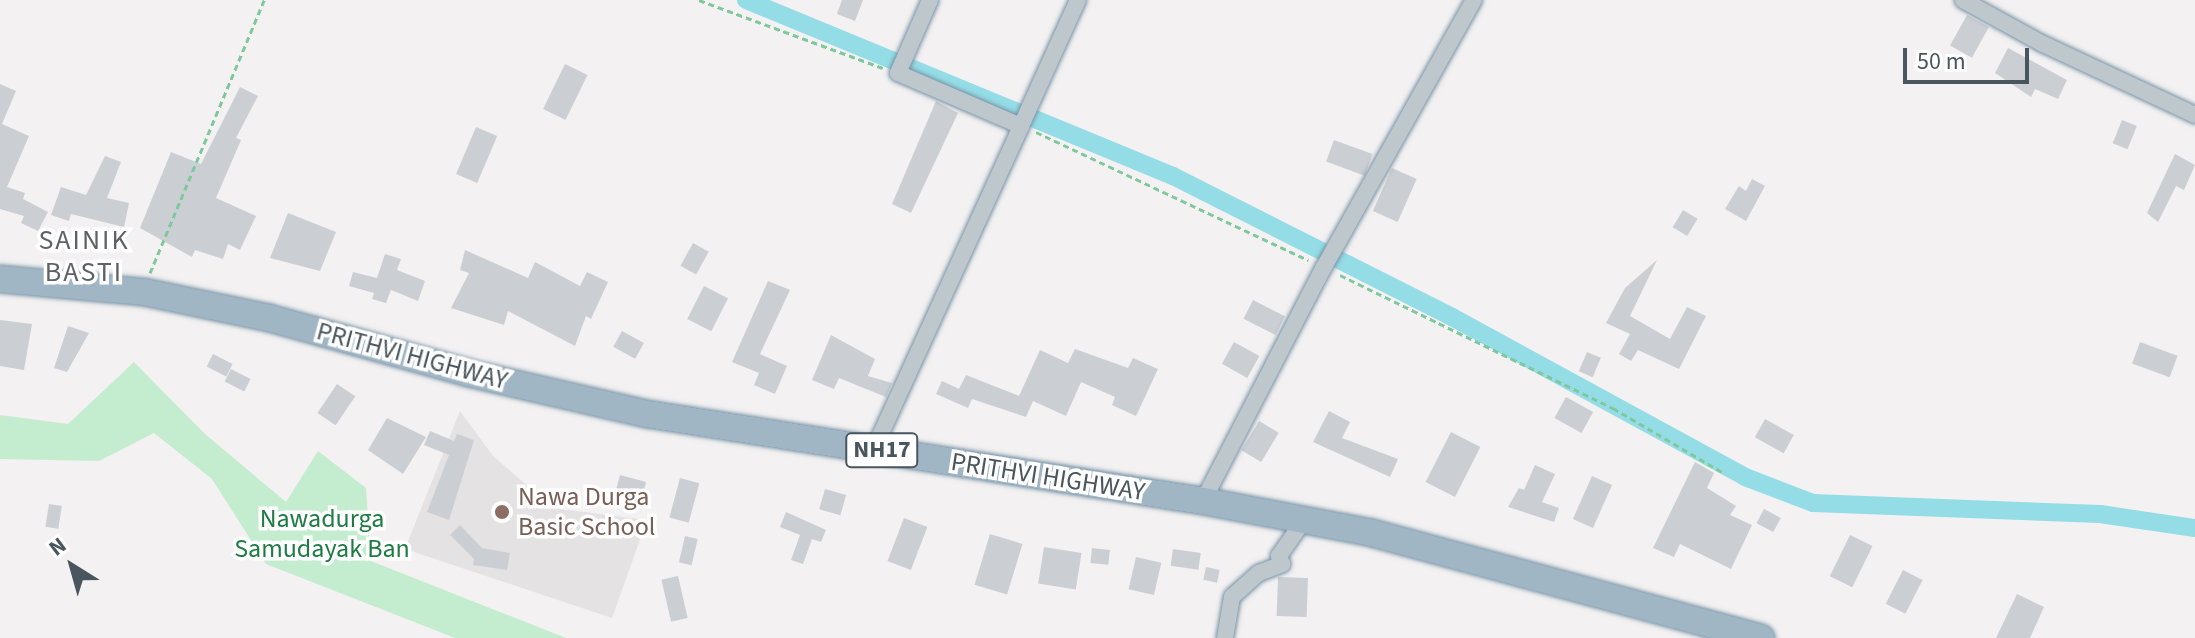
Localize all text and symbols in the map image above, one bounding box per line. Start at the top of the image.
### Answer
scale bar [1907,32,2033,82]
text: 50 m [1917,44,1966,79]
district label: SAINIK BASTI [38,223,130,289]
street label: PRITHVI HIGHWAY [313,316,511,396]
road number: NH17 [844,430,920,470]
street label: PRITHVI HIGHWAY [949,446,1147,508]
place label: Nawa Durga Basic School [518,481,655,542]
park label: Nawadurga Samudayak Ban [234,503,410,564]
marker: Nawa Durga Basic School [493,503,511,521]
north arrow [32,526,112,606]
text: N [42,530,73,564]

